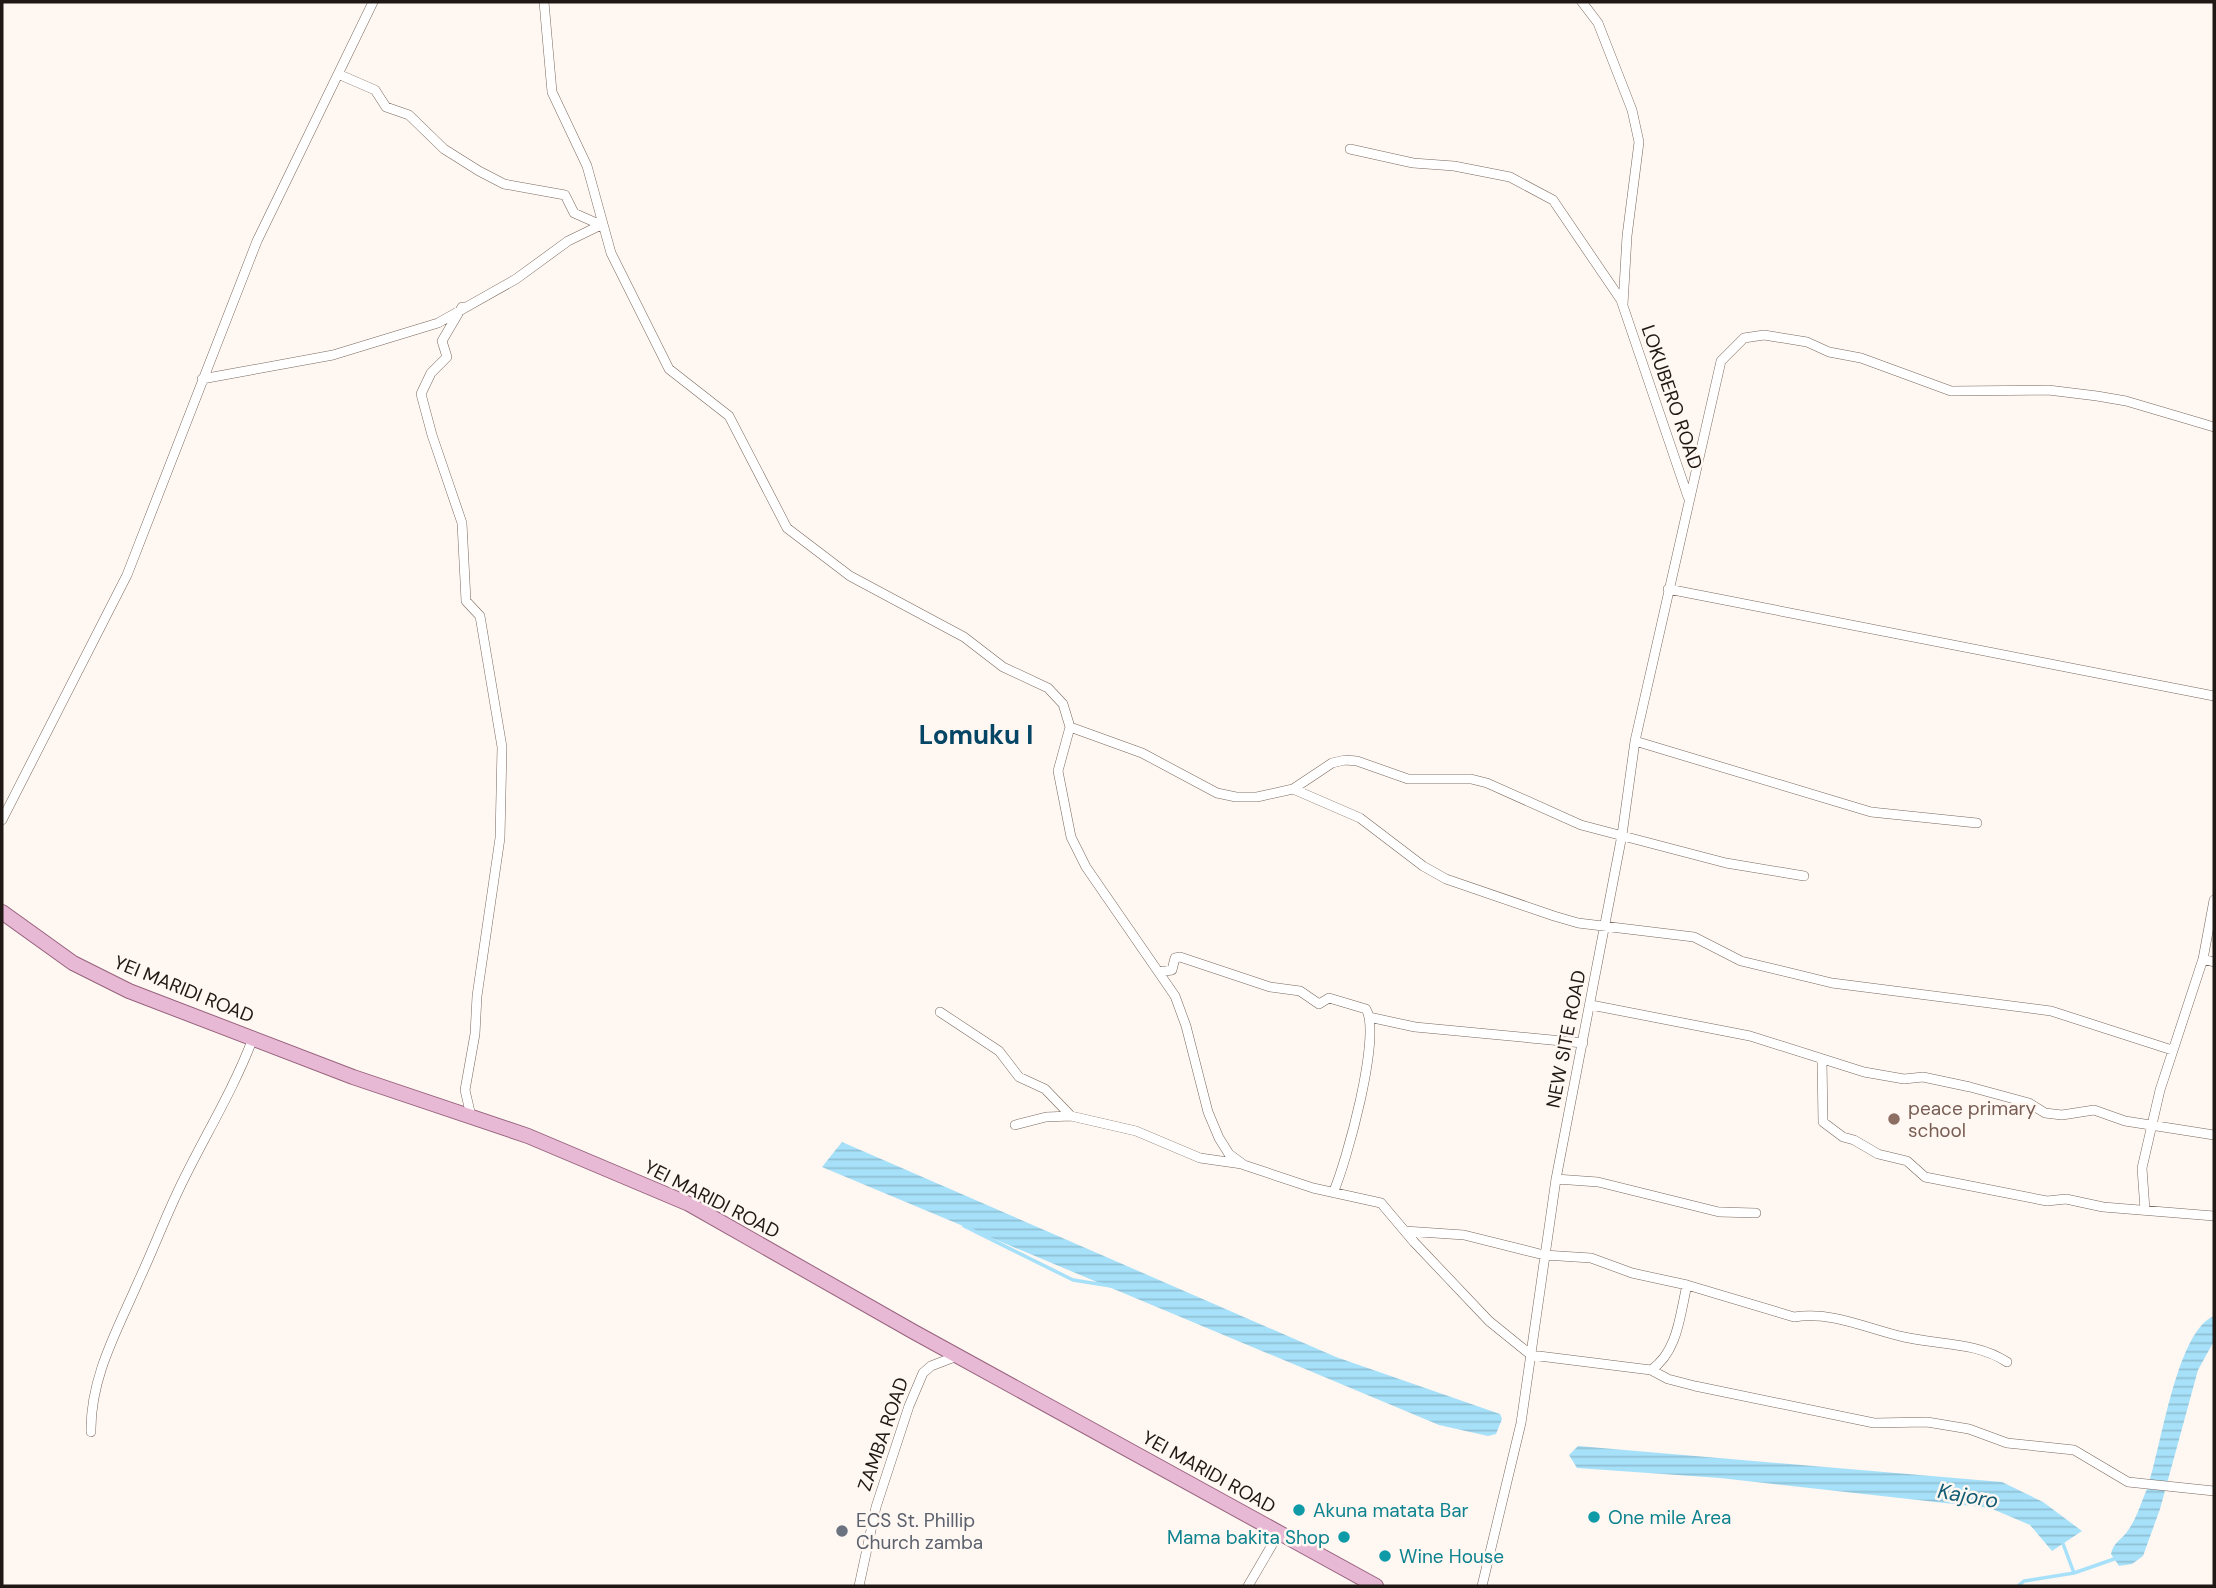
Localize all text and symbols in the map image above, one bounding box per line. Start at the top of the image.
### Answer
street label: LOKUBERO ROAD [1636,322,1708,472]
district label: Lomuku I [919,718,1033,752]
street label: YEI MARIDI ROAD [110,950,258,1028]
street label: NEW SITE ROAD [1540,968,1592,1110]
place label: peace primary school [1908,1096,2037,1143]
marker: peace primary school [1886,1111,1902,1127]
street label: YEI MARIDI ROAD [640,1154,784,1244]
street label: ZAMBA ROAD [852,1374,914,1494]
street label: YEI MARIDI ROAD [1138,1425,1280,1519]
water label: Kajoro [1935,1477,2001,1515]
place label: Akuna matata Bar [1313,1498,1469,1523]
marker: Akuna matata Bar [1291,1502,1307,1518]
place label: One mile Area [1608,1505,1731,1530]
place label: ECS St. Phillip Church zamba [856,1508,983,1555]
marker: One mile Area [1586,1509,1602,1525]
marker: ECS St. Phillip Church zamba [834,1523,850,1539]
place label: Mama bakita Shop [1167,1525,1330,1550]
marker: Mama bakita Shop [1336,1529,1352,1545]
place label: Wine House [1399,1544,1504,1569]
marker: Wine House [1377,1548,1393,1564]

